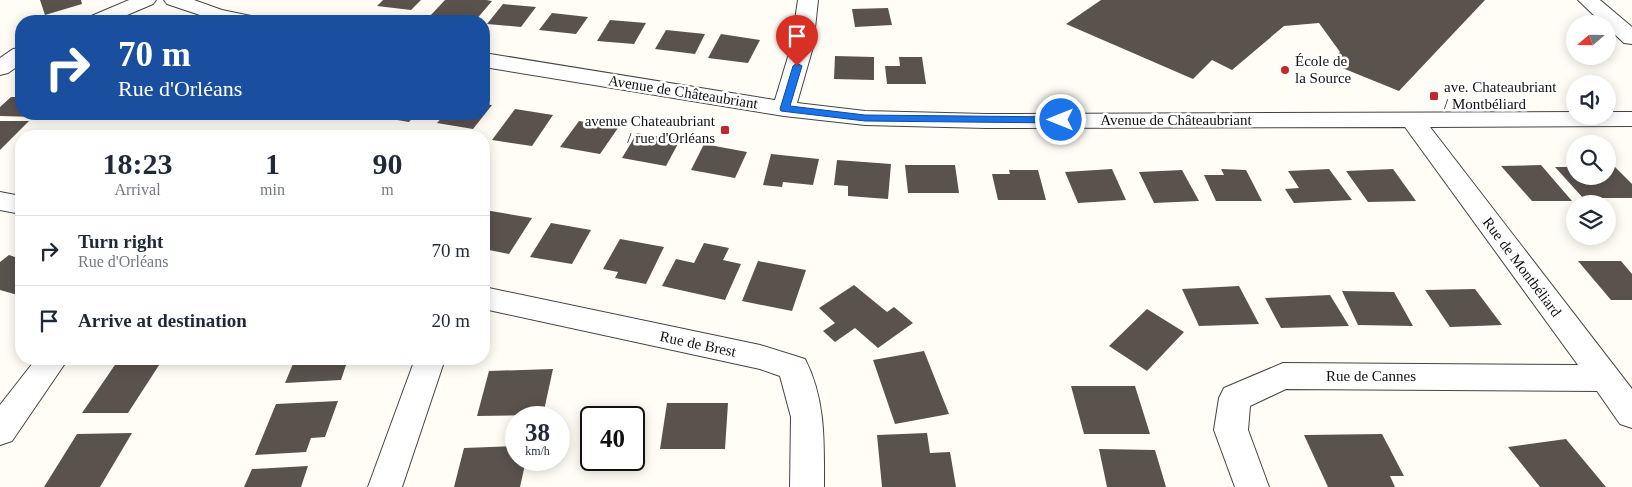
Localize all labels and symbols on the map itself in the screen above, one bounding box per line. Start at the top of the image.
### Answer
pin [776,15,818,66]
north arrow [1566,15,1616,65]
place label: École de la Source [1295,53,1352,86]
marker: École de la Source [1279,64,1291,76]
street label: Avenue de Châteaubriant [607,72,760,112]
place label: ave. Chateaubriant / Montbéliard [1444,79,1557,112]
marker: ave. Chateaubriant / Montbéliard [1428,90,1440,102]
position arrow [1034,93,1086,145]
street label: Avenue de Châteaubriant [1100,112,1252,128]
place label: avenue Chateaubriant / rue d'Orléans [585,113,716,146]
marker: avenue Chateaubriant / rue d'Orléans [719,124,731,136]
street label: Rue de Montbéliard [1480,214,1565,320]
street label: Rue de Brest [658,328,738,360]
street label: Rue de Cannes [1326,368,1416,384]
speed limit sign: 40 [580,406,645,471]

